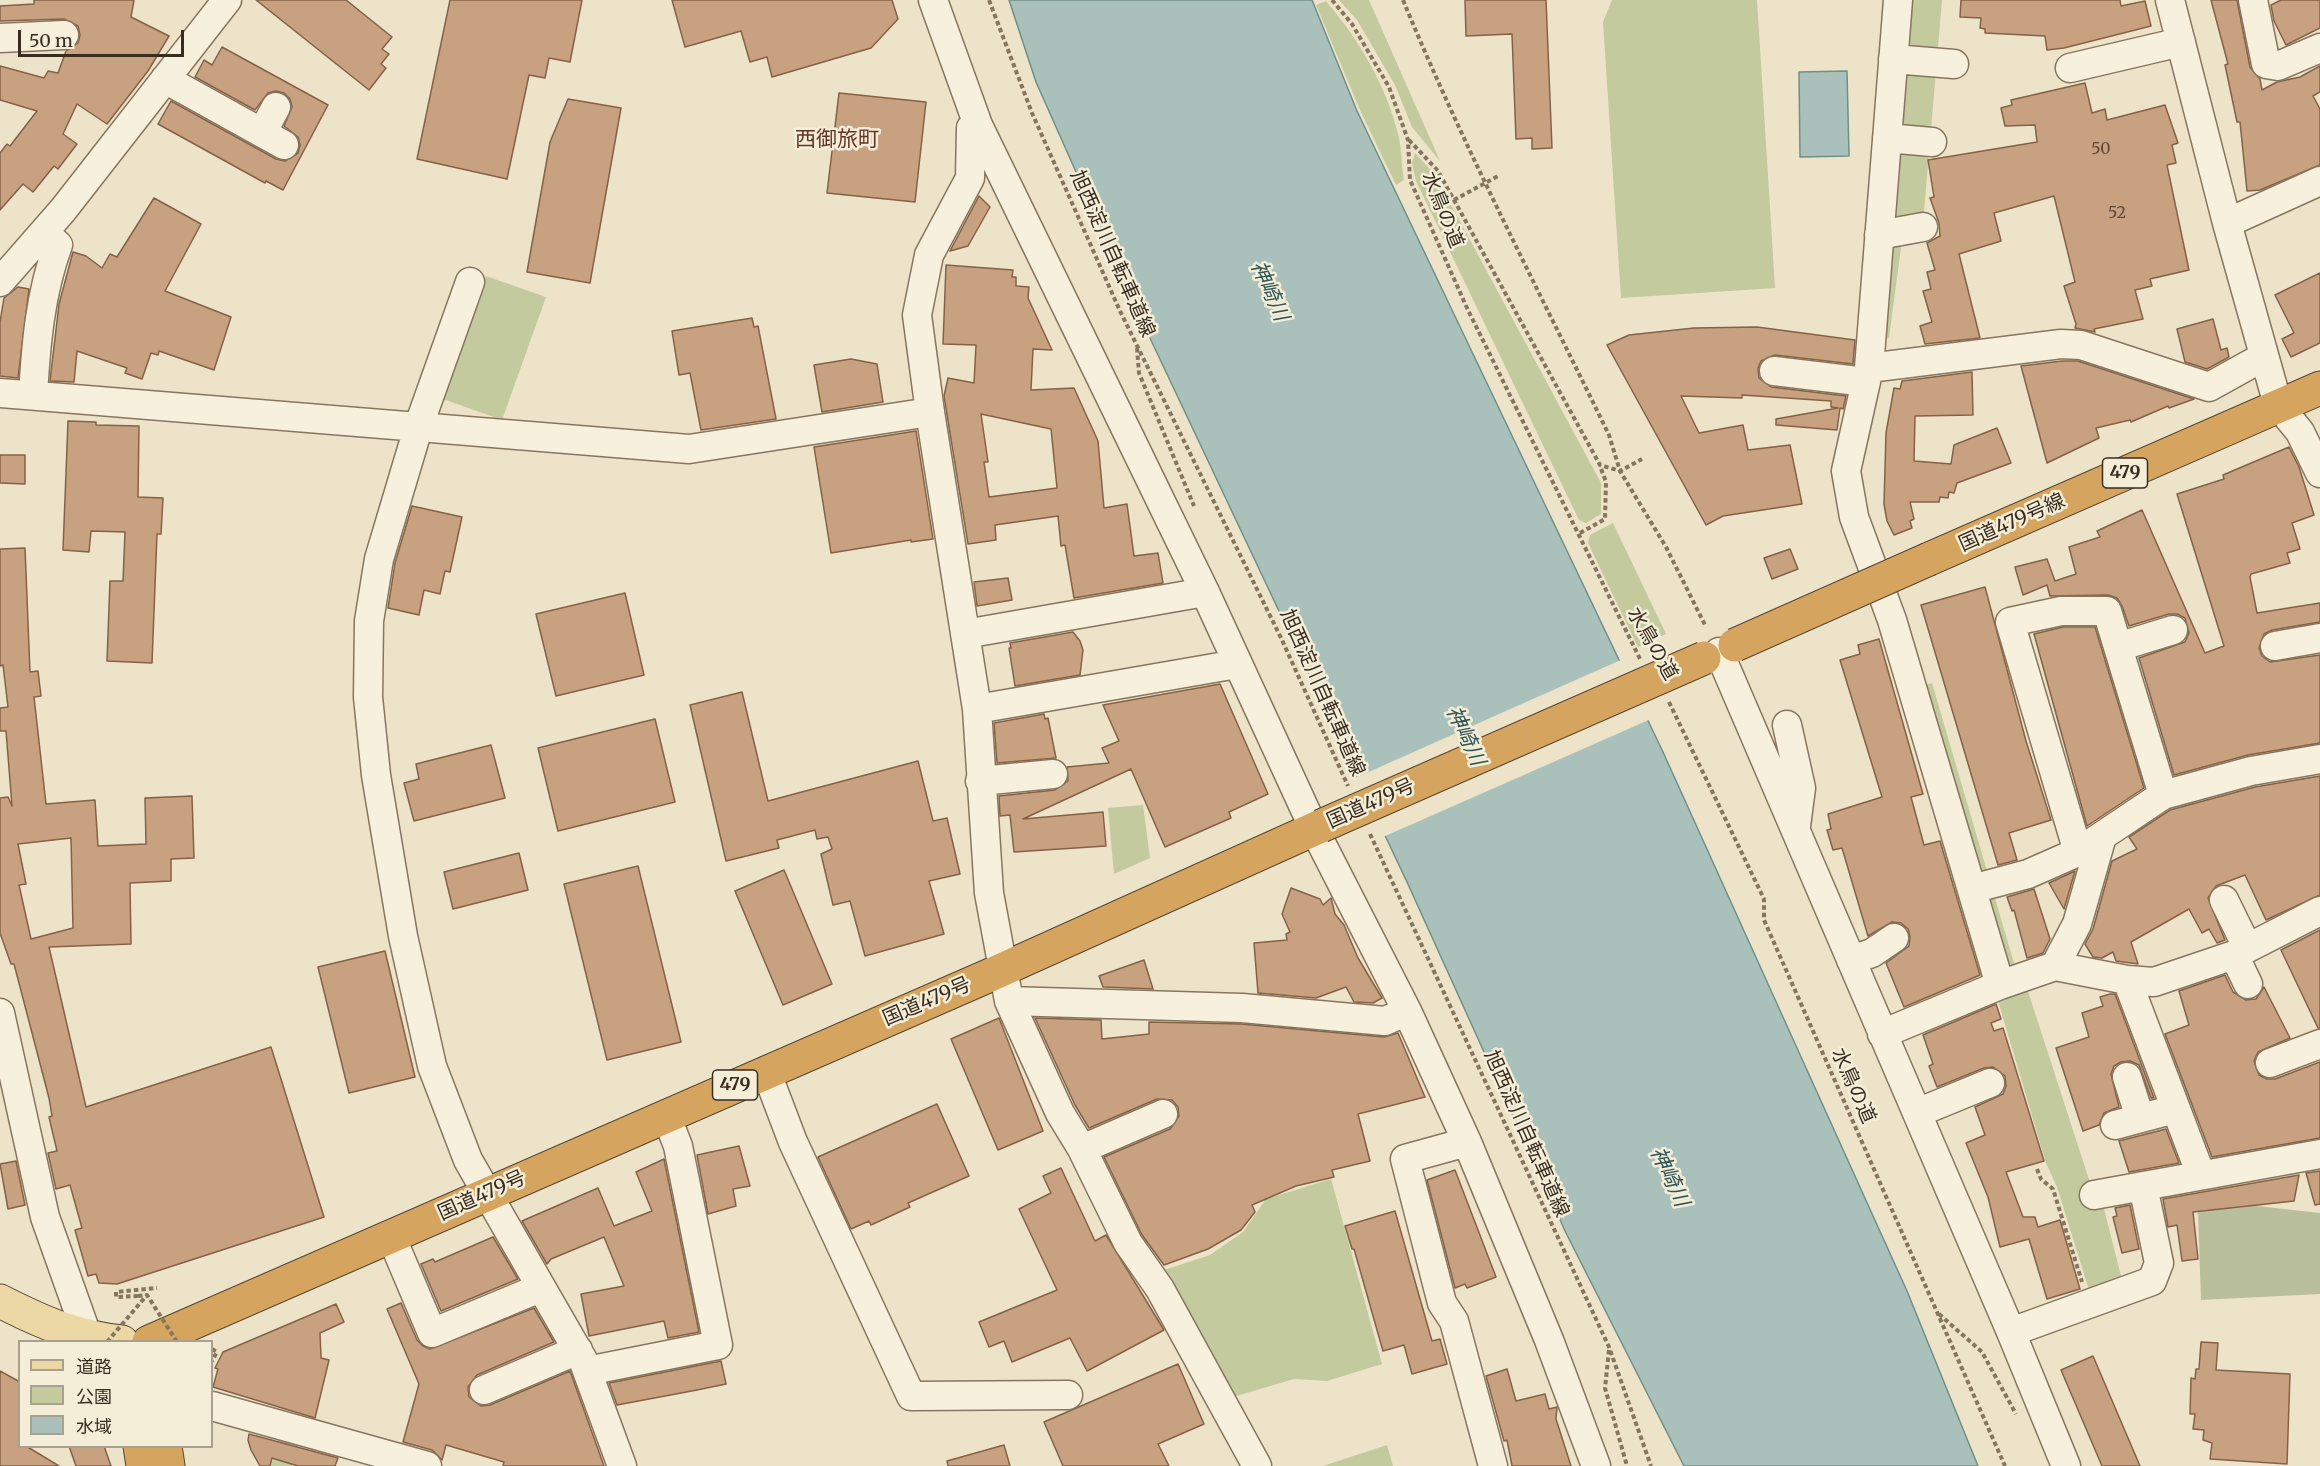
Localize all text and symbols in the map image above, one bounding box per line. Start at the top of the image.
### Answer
scale bar [21,18,188,56]
text: 50 m [29,29,73,52]
district label: 西御旅町 [795,127,879,153]
house number: 50 [2091,139,2111,159]
street label: 旭西淀川自転車道線 [1064,167,1160,341]
street label: 水鳥の道 [1416,168,1468,252]
house number: 52 [2108,203,2126,223]
water label: 神崎川 [1245,257,1293,325]
road number: 479 [2102,458,2148,488]
street label: 国道479号線 [1955,489,2069,557]
street label: 水鳥の道 [1622,603,1682,685]
street label: 旭西淀川自転車道線 [1274,606,1370,780]
water label: 神崎川 [1440,702,1490,770]
street label: 国道479号 [1323,774,1419,834]
street label: 国道479号 [879,973,975,1031]
street label: 水鳥の道 [1826,1045,1880,1127]
street label: 旭西淀川自転車道線 [1478,1047,1574,1221]
road number: 479 [712,1070,758,1100]
water label: 神崎川 [1644,1143,1694,1211]
street label: 国道479号 [434,1166,530,1226]
legend [18,1340,213,1448]
text: 道路 [76,1355,112,1378]
text: 公園 [76,1385,112,1408]
text: 水域 [76,1415,112,1438]

